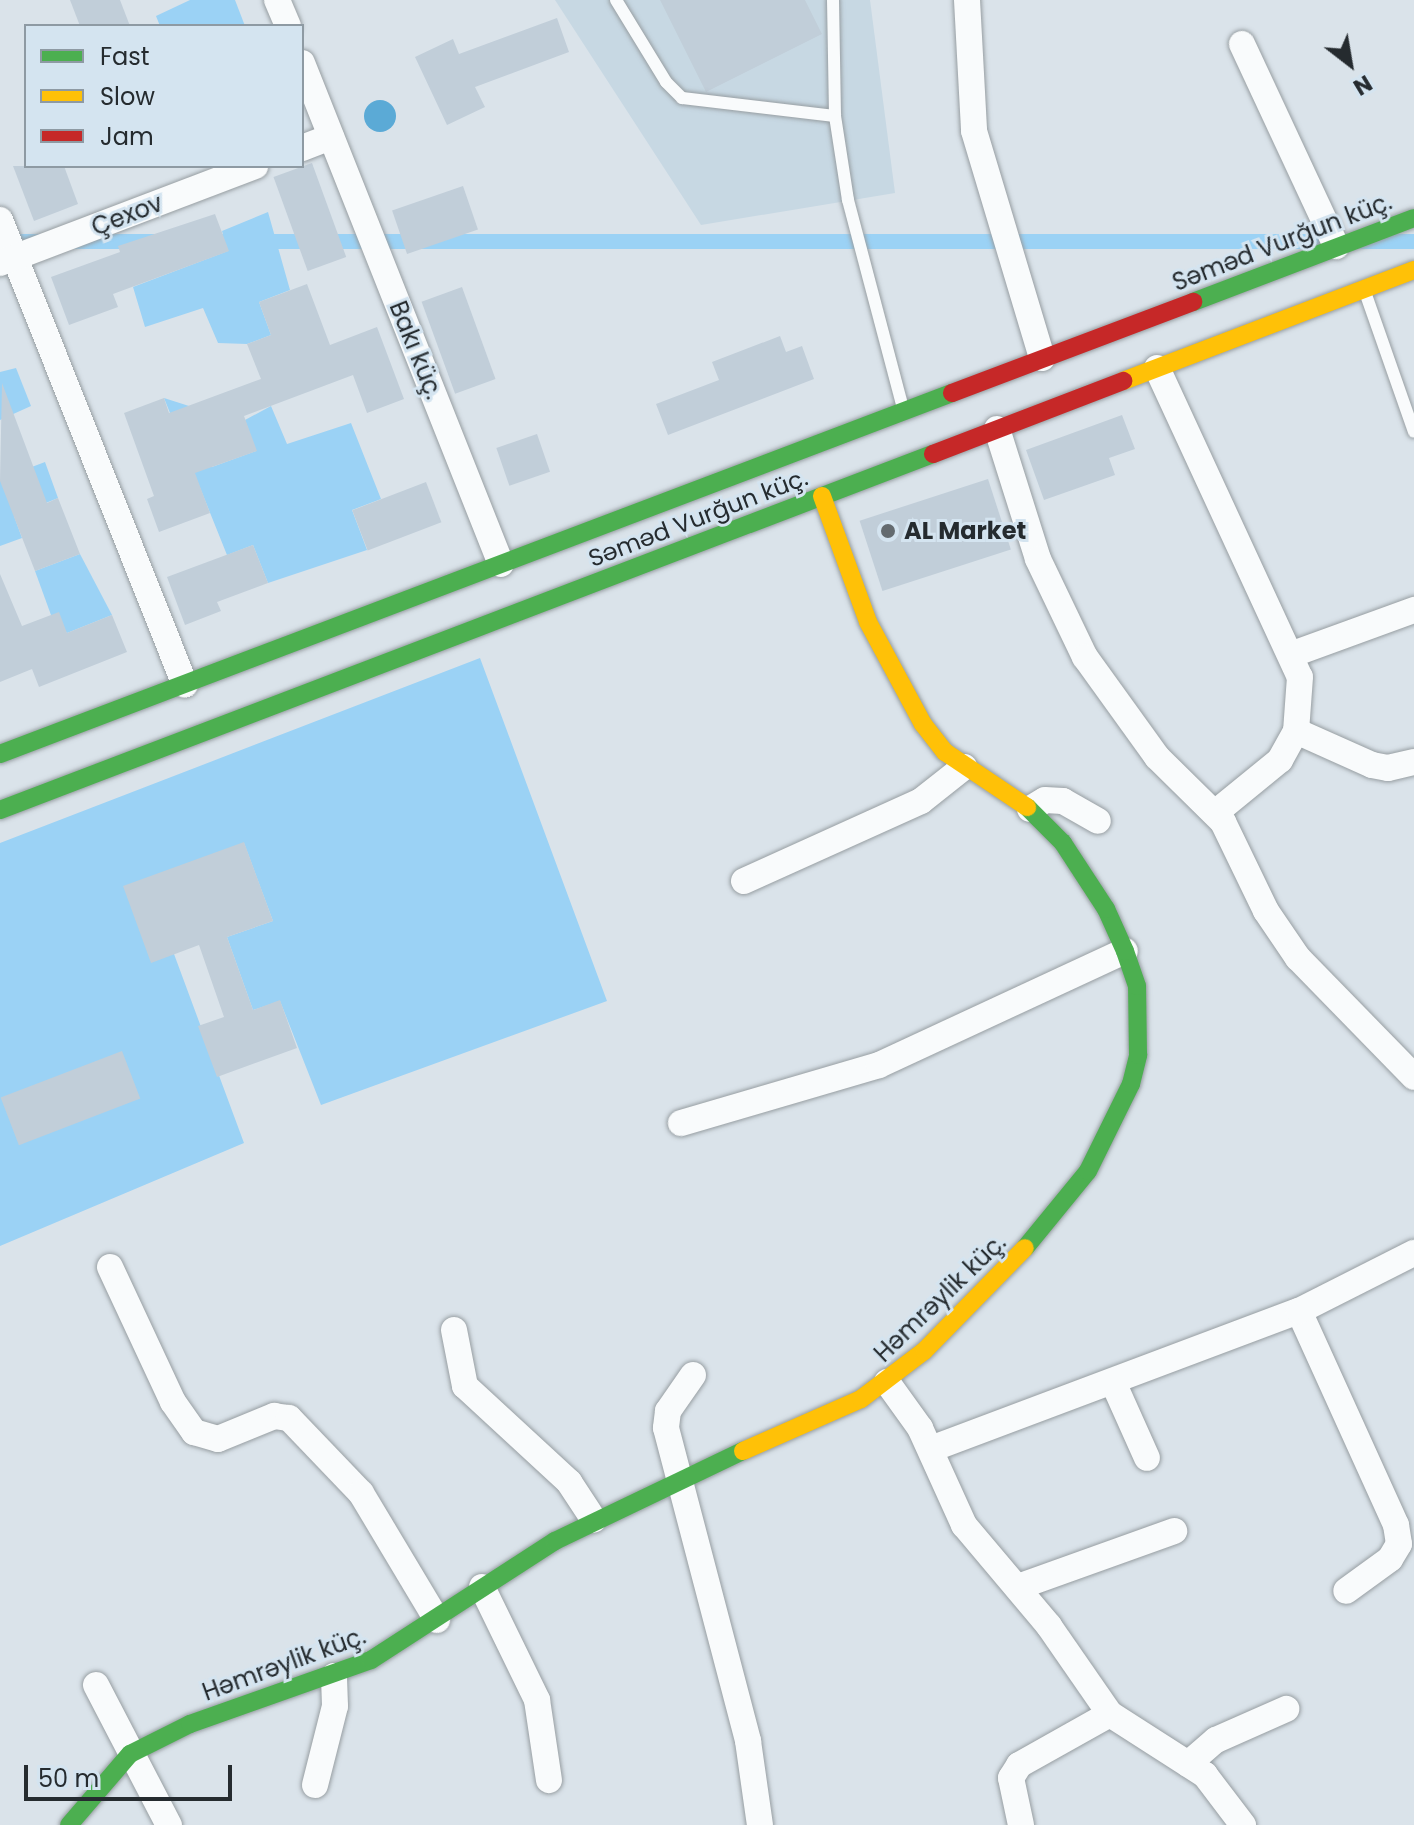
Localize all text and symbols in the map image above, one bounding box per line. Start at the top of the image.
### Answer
legend [24,24,304,168]
north arrow [1310,24,1390,104]
text: Fast [100,40,150,73]
text: N [1348,67,1378,103]
text: Slow [100,80,155,113]
text: Jam [100,120,154,153]
street label: Səməd Vurğun küç. [1168,187,1396,297]
street label: Çexov [87,188,167,242]
street label: Bakı küç. [383,297,449,403]
street label: Səməd Vurğun küç. [584,463,812,573]
place label: AL Market [904,517,1026,545]
marker: AL Market [879,522,897,540]
street label: Həmrəylik küç. [868,1228,1012,1368]
street label: Həmrəylik küç. [199,1621,369,1707]
scale bar [28,1749,236,1799]
text: 50 m [38,1762,99,1795]

